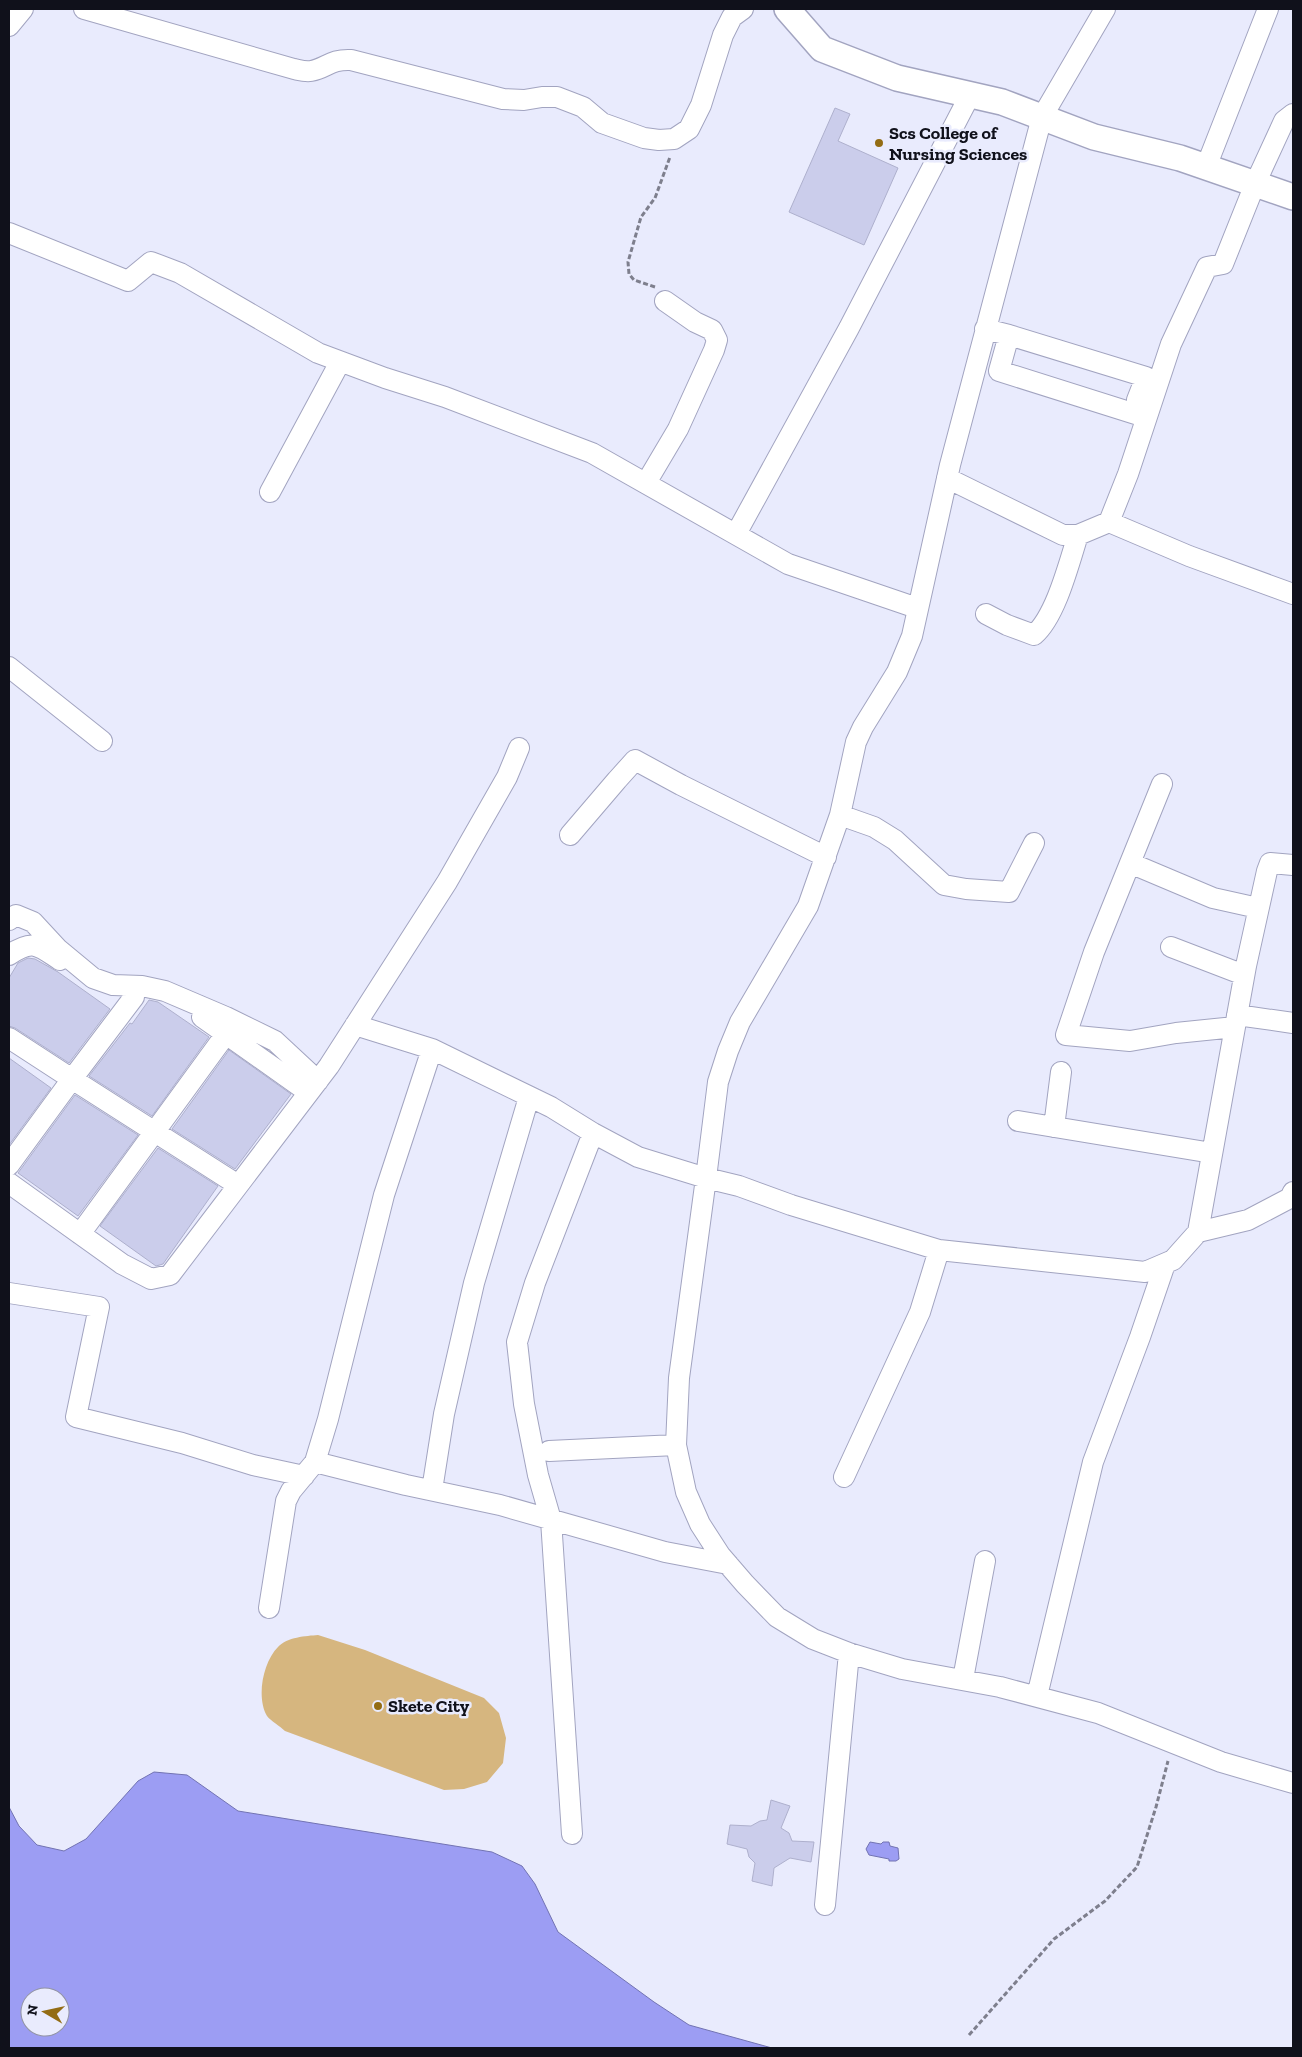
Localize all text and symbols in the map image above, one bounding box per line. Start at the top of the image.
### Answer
place label: Scs College of Nursing Sciences [889,122,1027,165]
marker: Scs College of Nursing Sciences [873,137,885,149]
place label: Skete City [388,1695,470,1717]
marker: Skete City [372,1700,384,1712]
north arrow [20,1987,70,2037]
text: N [23,2003,42,2017]

